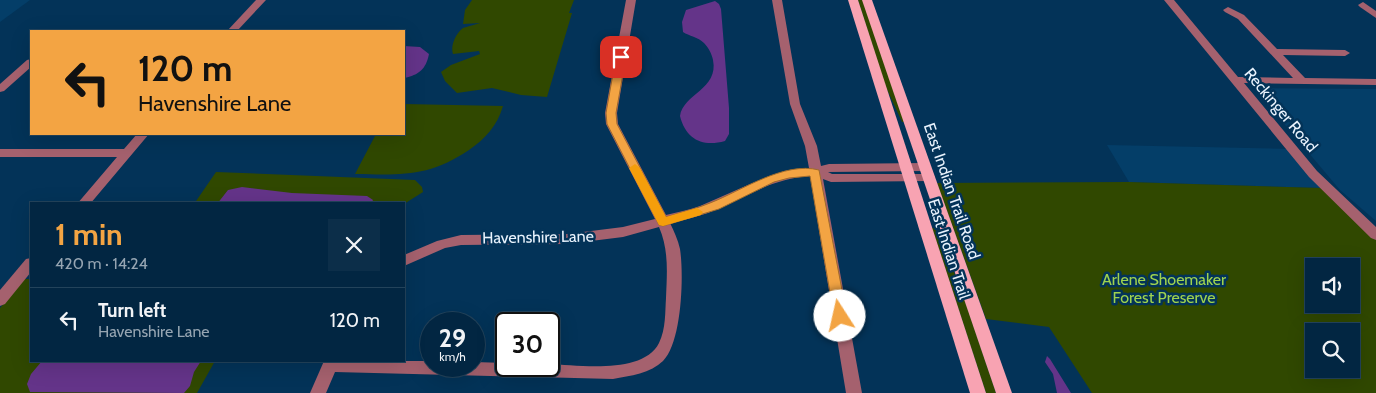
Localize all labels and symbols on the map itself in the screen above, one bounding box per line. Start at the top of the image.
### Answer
pin [600,36,642,78]
street label: Reckinger Road [1240,64,1322,156]
street label: East Indian Trail Road [920,120,984,262]
street label: East Indian Trail [924,196,974,302]
street label: Havenshire Lane [482,227,594,247]
park label: Arlene Shoemaker Forest Preserve [1102,270,1227,307]
position arrow [813,289,865,341]
speed limit sign: 30 [495,312,560,377]

